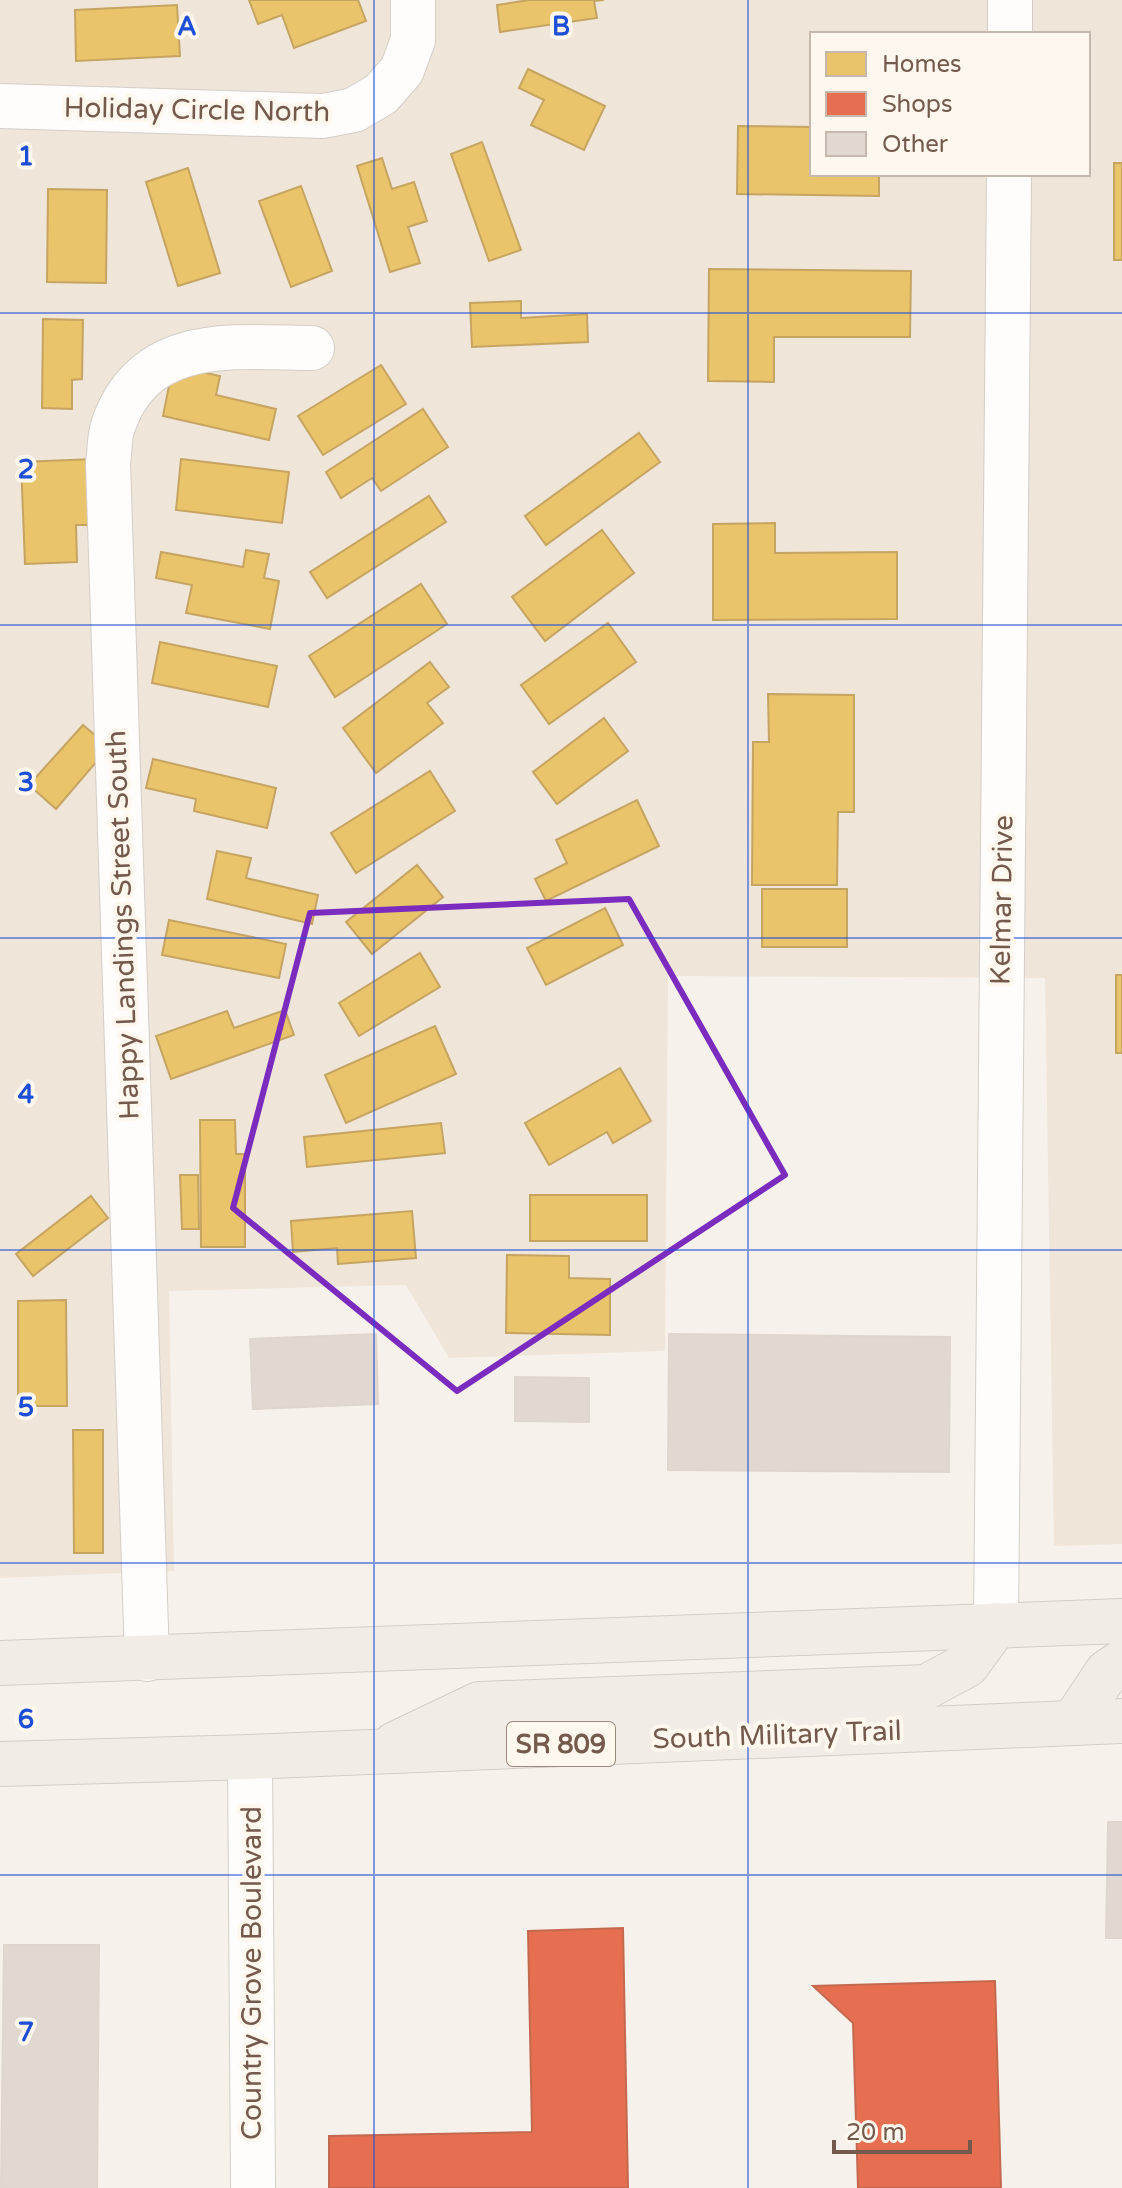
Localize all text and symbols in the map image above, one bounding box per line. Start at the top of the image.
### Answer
text: A [177,11,197,42]
text: B [552,11,570,42]
legend [810,32,1090,176]
text: Homes [882,50,962,79]
text: Shops [882,90,952,119]
street label: Holiday Circle North [63,91,331,129]
text: Other [882,130,949,159]
text: 1 [18,141,34,172]
text: 2 [18,454,34,485]
street label: Happy Landings Street South [99,730,147,1120]
text: 3 [18,767,34,798]
street label: Kelmar Drive [984,815,1020,985]
text: 4 [18,1079,34,1110]
text: 5 [18,1392,34,1423]
text: 6 [18,1704,34,1735]
street label: South Military Trail [652,1714,902,1756]
road number: SR 809 [507,1722,615,1766]
street label: Country Grove Boulevard [235,1806,269,2140]
text: 7 [18,2017,34,2048]
scale bar [834,2104,970,2154]
text: 20 m [846,2118,904,2147]

